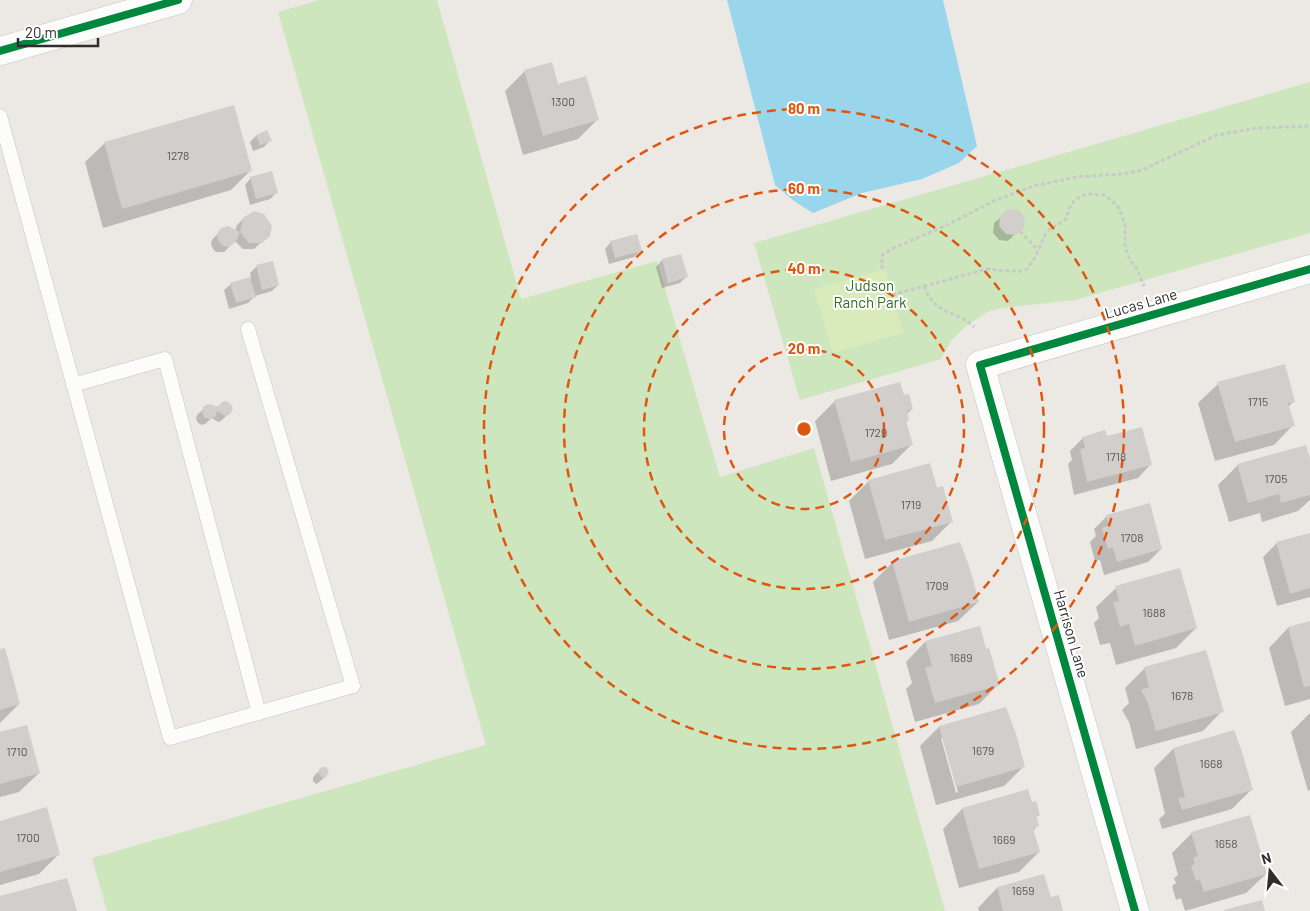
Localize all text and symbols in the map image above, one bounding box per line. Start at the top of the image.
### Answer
scale bar [18,15,98,47]
text: 20 m [25,23,57,41]
house number: 1300 [551,94,575,108]
text: 80 m [788,99,820,117]
house number: 1278 [167,148,189,162]
text: 60 m [788,179,820,197]
text: 40 m [787,259,821,277]
park label: Judson Ranch Park [833,276,907,311]
street label: Lucas Lane [1102,284,1179,322]
text: 20 m [788,339,820,357]
house number: 1715 [1248,394,1268,408]
centre of rings [795,420,813,438]
house number: 1729 [865,425,887,439]
house number: 1718 [1106,449,1126,463]
house number: 1705 [1265,471,1287,485]
house number: 1719 [901,497,921,511]
house number: 1708 [1121,530,1143,544]
house number: 1709 [926,578,948,592]
street label: Harrison Lane [1051,588,1093,680]
house number: 1688 [1143,605,1165,619]
house number: 1689 [950,650,972,664]
house number: 1678 [1171,688,1193,702]
house number: 1679 [972,743,994,757]
house number: 1710 [7,744,27,758]
house number: 1668 [1200,756,1222,770]
house number: 1700 [16,830,40,844]
house number: 1669 [993,832,1015,846]
house number: 1658 [1215,836,1237,850]
north arrow [1245,846,1295,896]
text: N [1259,849,1273,867]
house number: 1659 [1012,883,1034,897]

